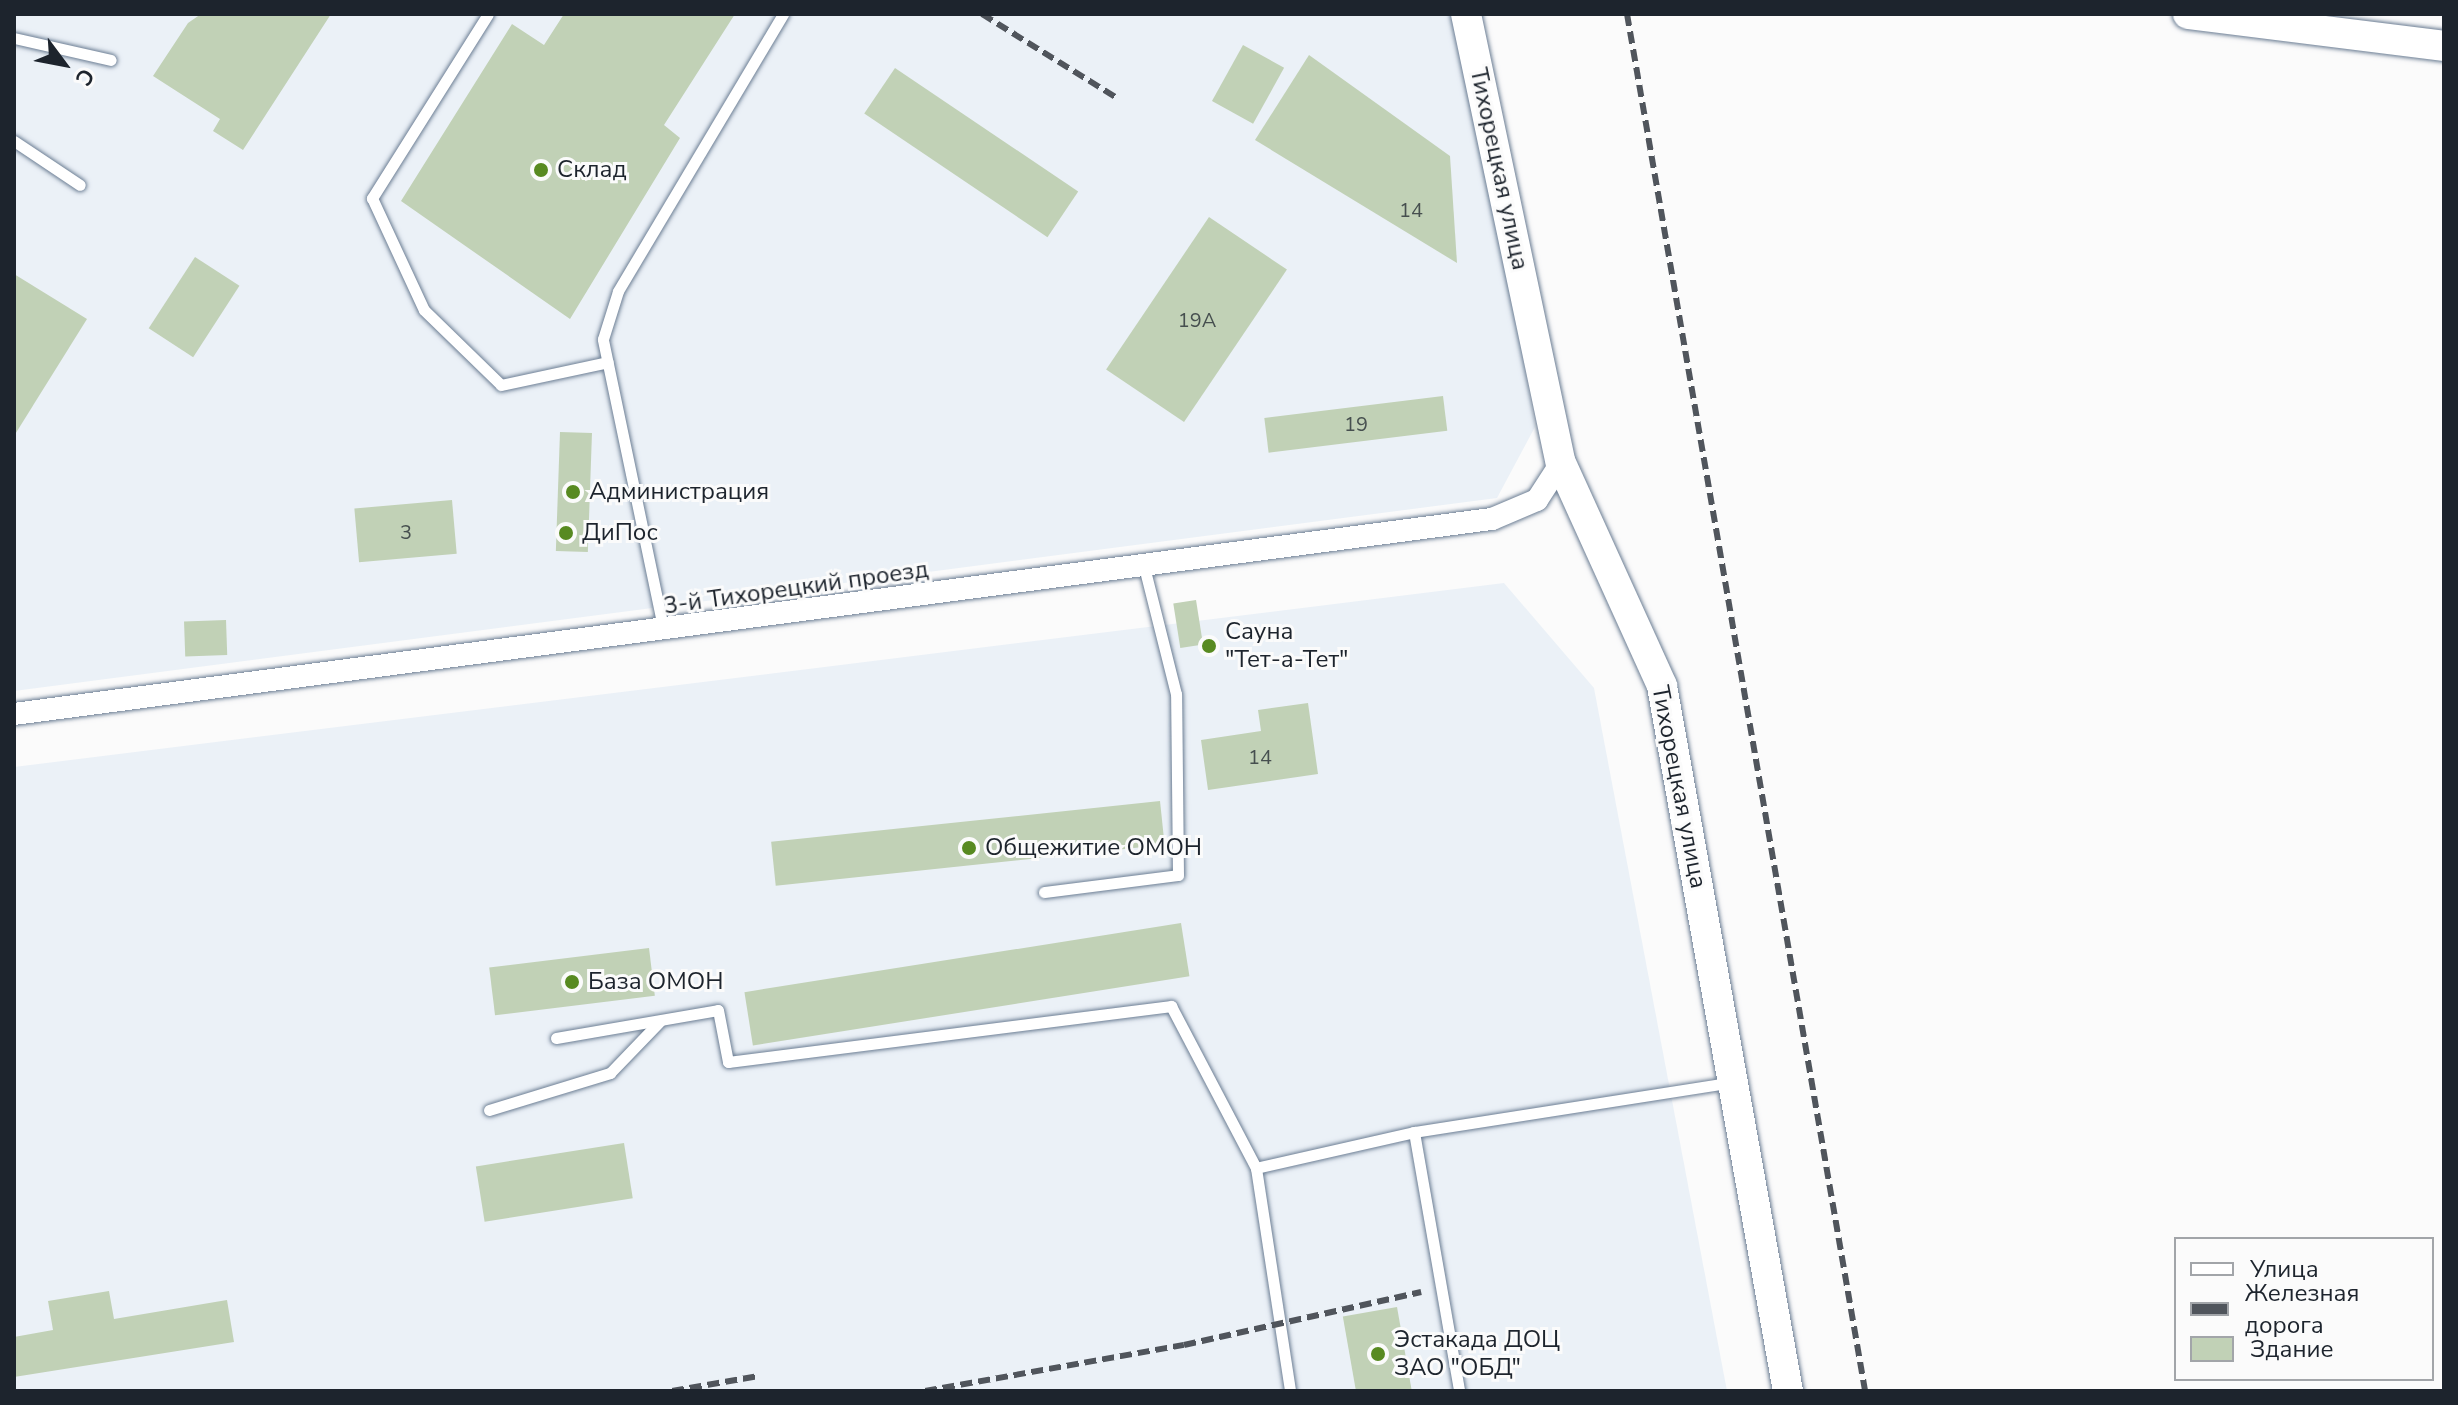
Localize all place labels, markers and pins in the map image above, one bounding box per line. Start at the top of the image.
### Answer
place label: Склад [557,156,627,184]
marker: Склад [532,161,550,179]
place label: Администрация [589,478,769,506]
marker: Администрация [564,483,582,501]
place label: ДиПос [582,519,658,547]
marker: ДиПос [557,524,575,542]
place label: Сауна "Тет-а-Тет" [1225,618,1348,674]
marker: Сауна "Тет-а-Тет" [1200,637,1218,655]
place label: Общежитие ОМОН [985,834,1202,862]
marker: Общежитие ОМОН [960,839,978,857]
place label: База ОМОН [588,968,723,996]
marker: База ОМОН [563,973,581,991]
place label: Эстакада ДОЦ ЗАО "ОБД" [1394,1326,1560,1382]
marker: Эстакада ДОЦ ЗАО "ОБД" [1369,1345,1387,1363]

